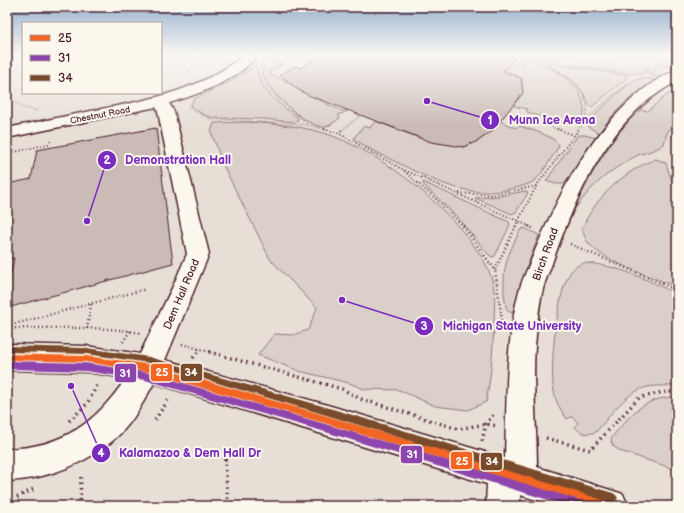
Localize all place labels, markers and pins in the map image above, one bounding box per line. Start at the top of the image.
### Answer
callout: Munn Ice Arena [480,108,603,132]
callout: Demonstration Hall [97,148,239,172]
callout: Michigan State University [414,314,589,338]
callout: Kalamazoo & Dem Hall Dr [91,441,269,465]

